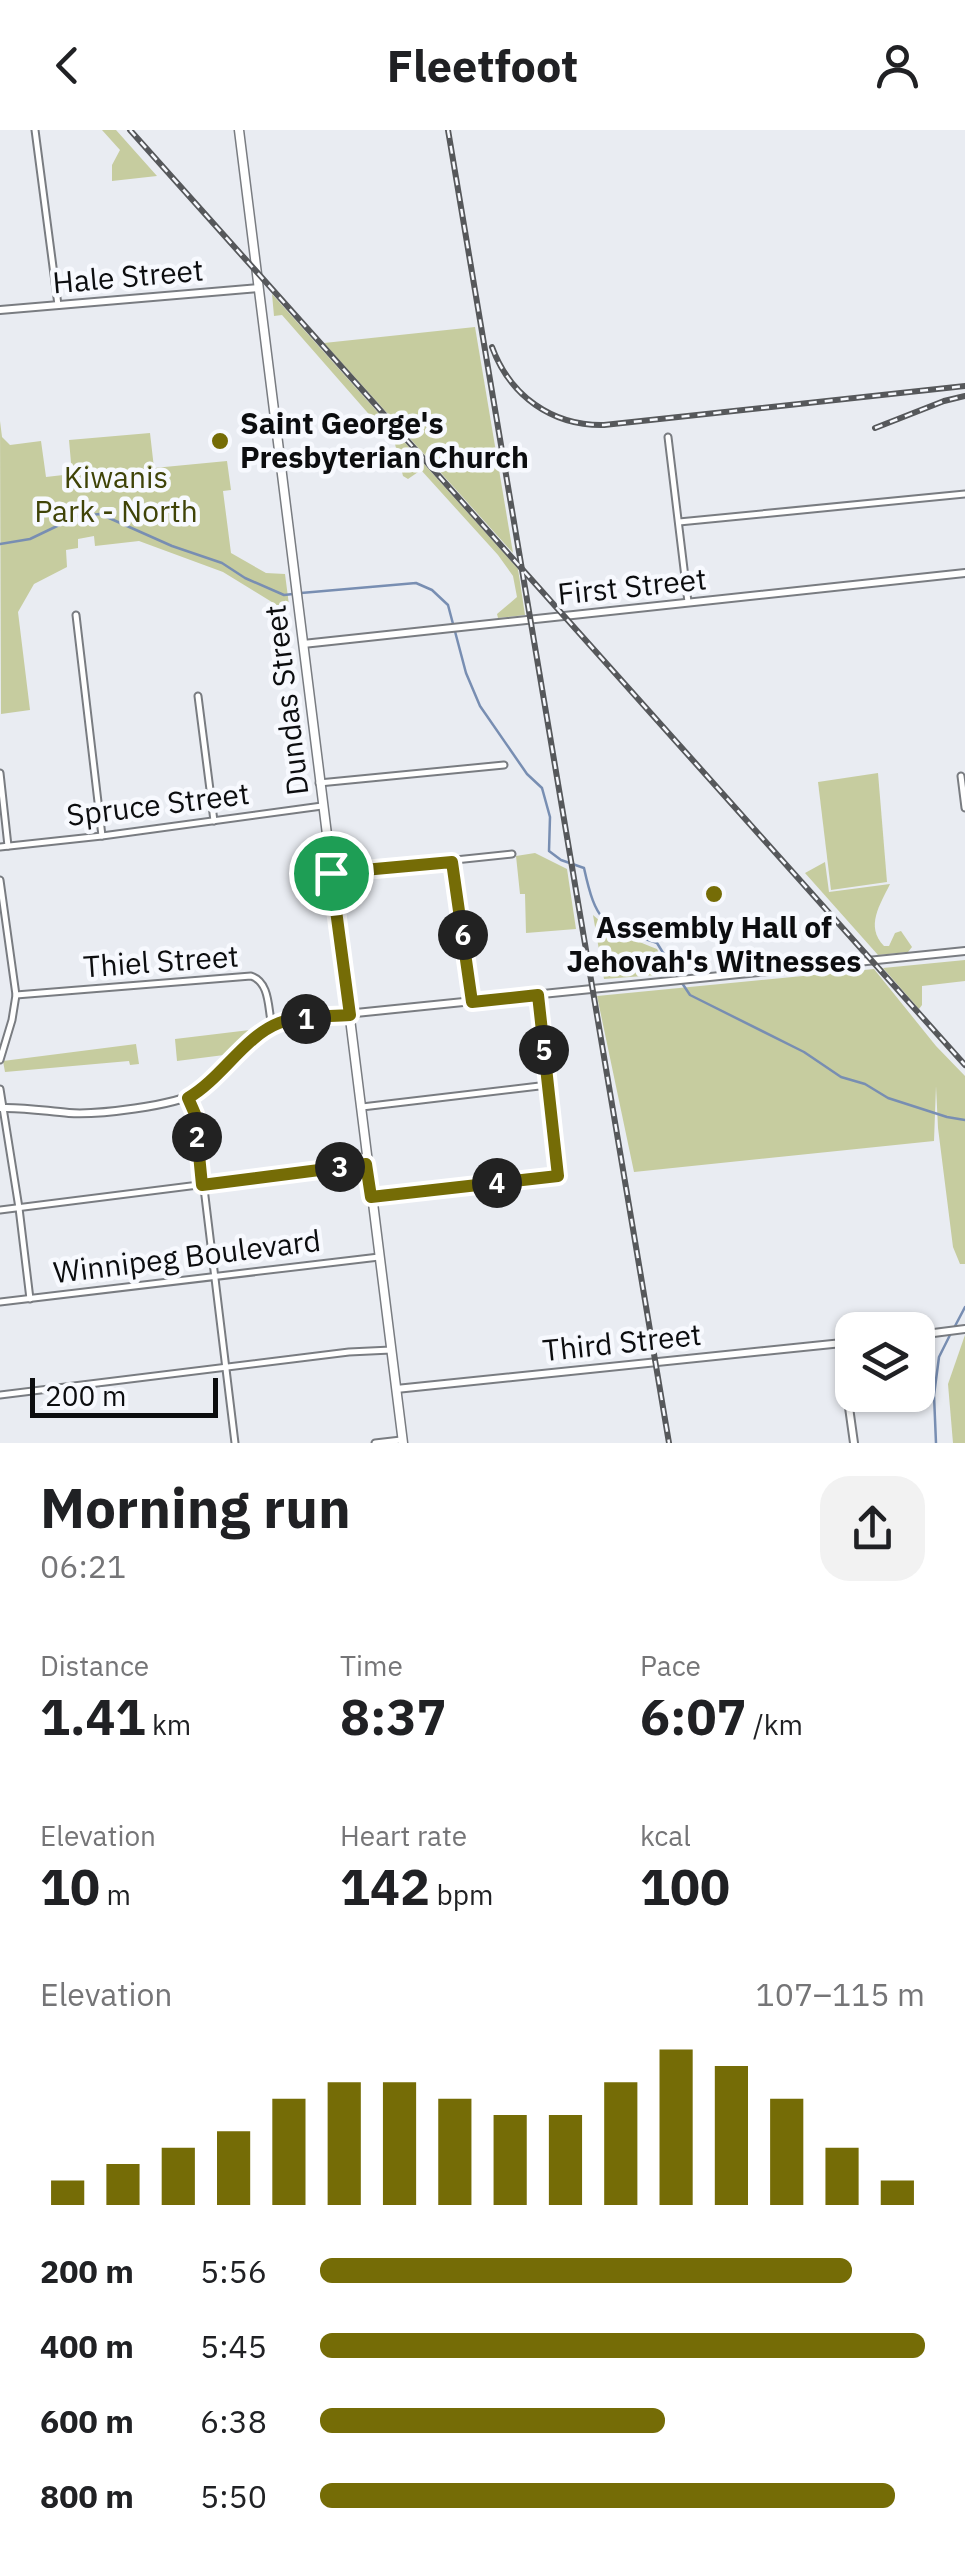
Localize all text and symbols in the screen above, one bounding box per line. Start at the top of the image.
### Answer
text: Fleetfoot [387,36,578,94]
icon: back [40,38,95,93]
icon: person [870,38,925,93]
street label: Hale Street [51,249,205,302]
place label: Saint George's Presbyterian Church [240,403,529,476]
marker: Saint George's Presbyterian Church [209,430,231,452]
park label: Kiwanis Park - North [34,457,198,530]
street label: First Street [555,558,708,613]
street label: Dundas Street [254,603,317,798]
street label: Spruce Street [64,773,251,834]
pin [289,831,374,916]
icon: arrive [304,846,359,901]
marker: Assembly Hall of Jehovah's Witnesses [703,883,725,905]
place label: Assembly Hall of Jehovah's Witnesses [567,907,861,980]
pin: 6 [438,910,488,960]
text: 6 [455,916,471,953]
street label: Thiel Street [82,936,240,985]
pin: 1 [281,994,331,1044]
text: 1 [298,1000,314,1037]
pin: 5 [519,1025,569,1075]
text: 5 [536,1031,552,1068]
pin: 2 [172,1112,222,1162]
text: 2 [189,1118,205,1155]
pin: 3 [315,1142,365,1192]
text: 3 [332,1148,348,1185]
pin: 4 [472,1158,522,1208]
text: 4 [489,1164,505,1201]
street label: Winnipeg Boulevard [51,1220,323,1291]
map controls [835,1312,935,1412]
button: layers [835,1312,935,1412]
street label: Third Street [541,1314,703,1369]
scale bar [30,1373,218,1418]
text: 200 m [45,1377,126,1414]
text: Morning run [40,1472,351,1543]
button: share [820,1476,925,1581]
text: 06:21 [40,1545,126,1587]
text: Distance [40,1647,149,1684]
text: Time [340,1647,403,1684]
text: Pace [640,1647,701,1684]
text: 1.41 [40,1684,146,1749]
text: 8:37 [340,1684,447,1749]
text: 6:07 [640,1684,747,1749]
text: km [146,1706,191,1743]
text: /km [747,1706,803,1743]
text: Elevation [40,1817,156,1854]
text: Heart rate [340,1817,467,1854]
text: kcal [640,1817,691,1854]
text: 10 [40,1854,100,1919]
text: 142 [340,1854,430,1919]
text: 100 [640,1854,730,1919]
text: m [100,1876,131,1913]
text: bpm [430,1876,494,1913]
text: Elevation [40,1973,173,2015]
text: 107–115 m [755,1973,925,2015]
text: 200 m [40,2250,134,2292]
text: 5:56 [200,2250,267,2292]
text: 400 m [40,2325,134,2367]
text: 5:45 [200,2325,267,2367]
text: 600 m [40,2400,134,2442]
text: 6:38 [200,2400,267,2442]
text: 800 m [40,2475,134,2517]
text: 5:50 [200,2475,267,2517]

